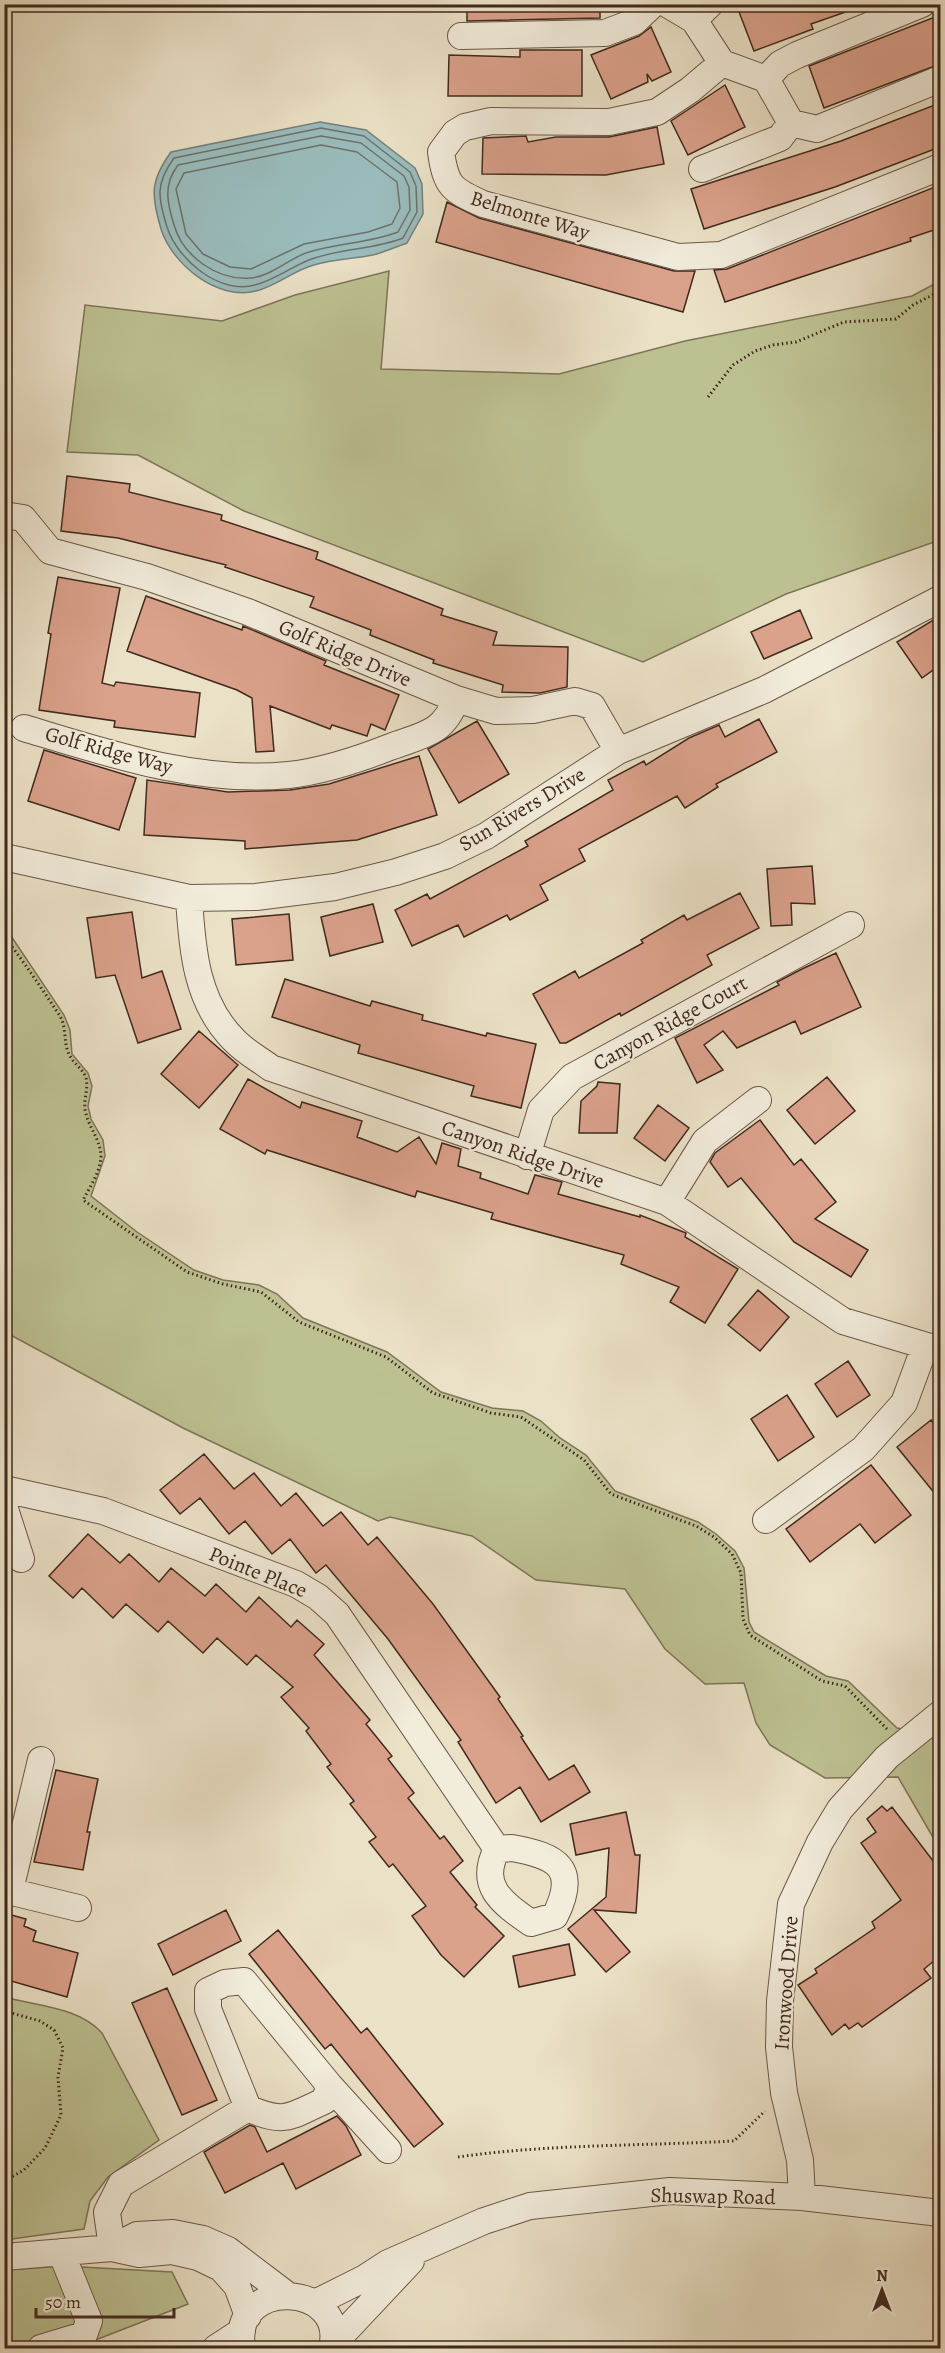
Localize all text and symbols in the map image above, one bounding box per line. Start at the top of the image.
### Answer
street label: Belmonte Way [467,184,594,247]
street label: Golf Ridge Drive [274,613,416,693]
street label: Golf Ridge Way [42,720,176,781]
street label: Sun Rivers Drive [454,760,590,858]
street label: Canyon Ridge Court [588,969,752,1077]
street label: Canyon Ridge Drive [438,1113,608,1195]
street label: Pointe Place [205,1540,311,1604]
street label: Ironwood Drive [767,1915,805,2051]
street label: Shuswap Road [650,2181,777,2211]
north arrow [852,2260,912,2320]
text: N [876,2265,888,2287]
scale bar [36,2281,174,2319]
text: 50 m [45,2290,81,2314]

